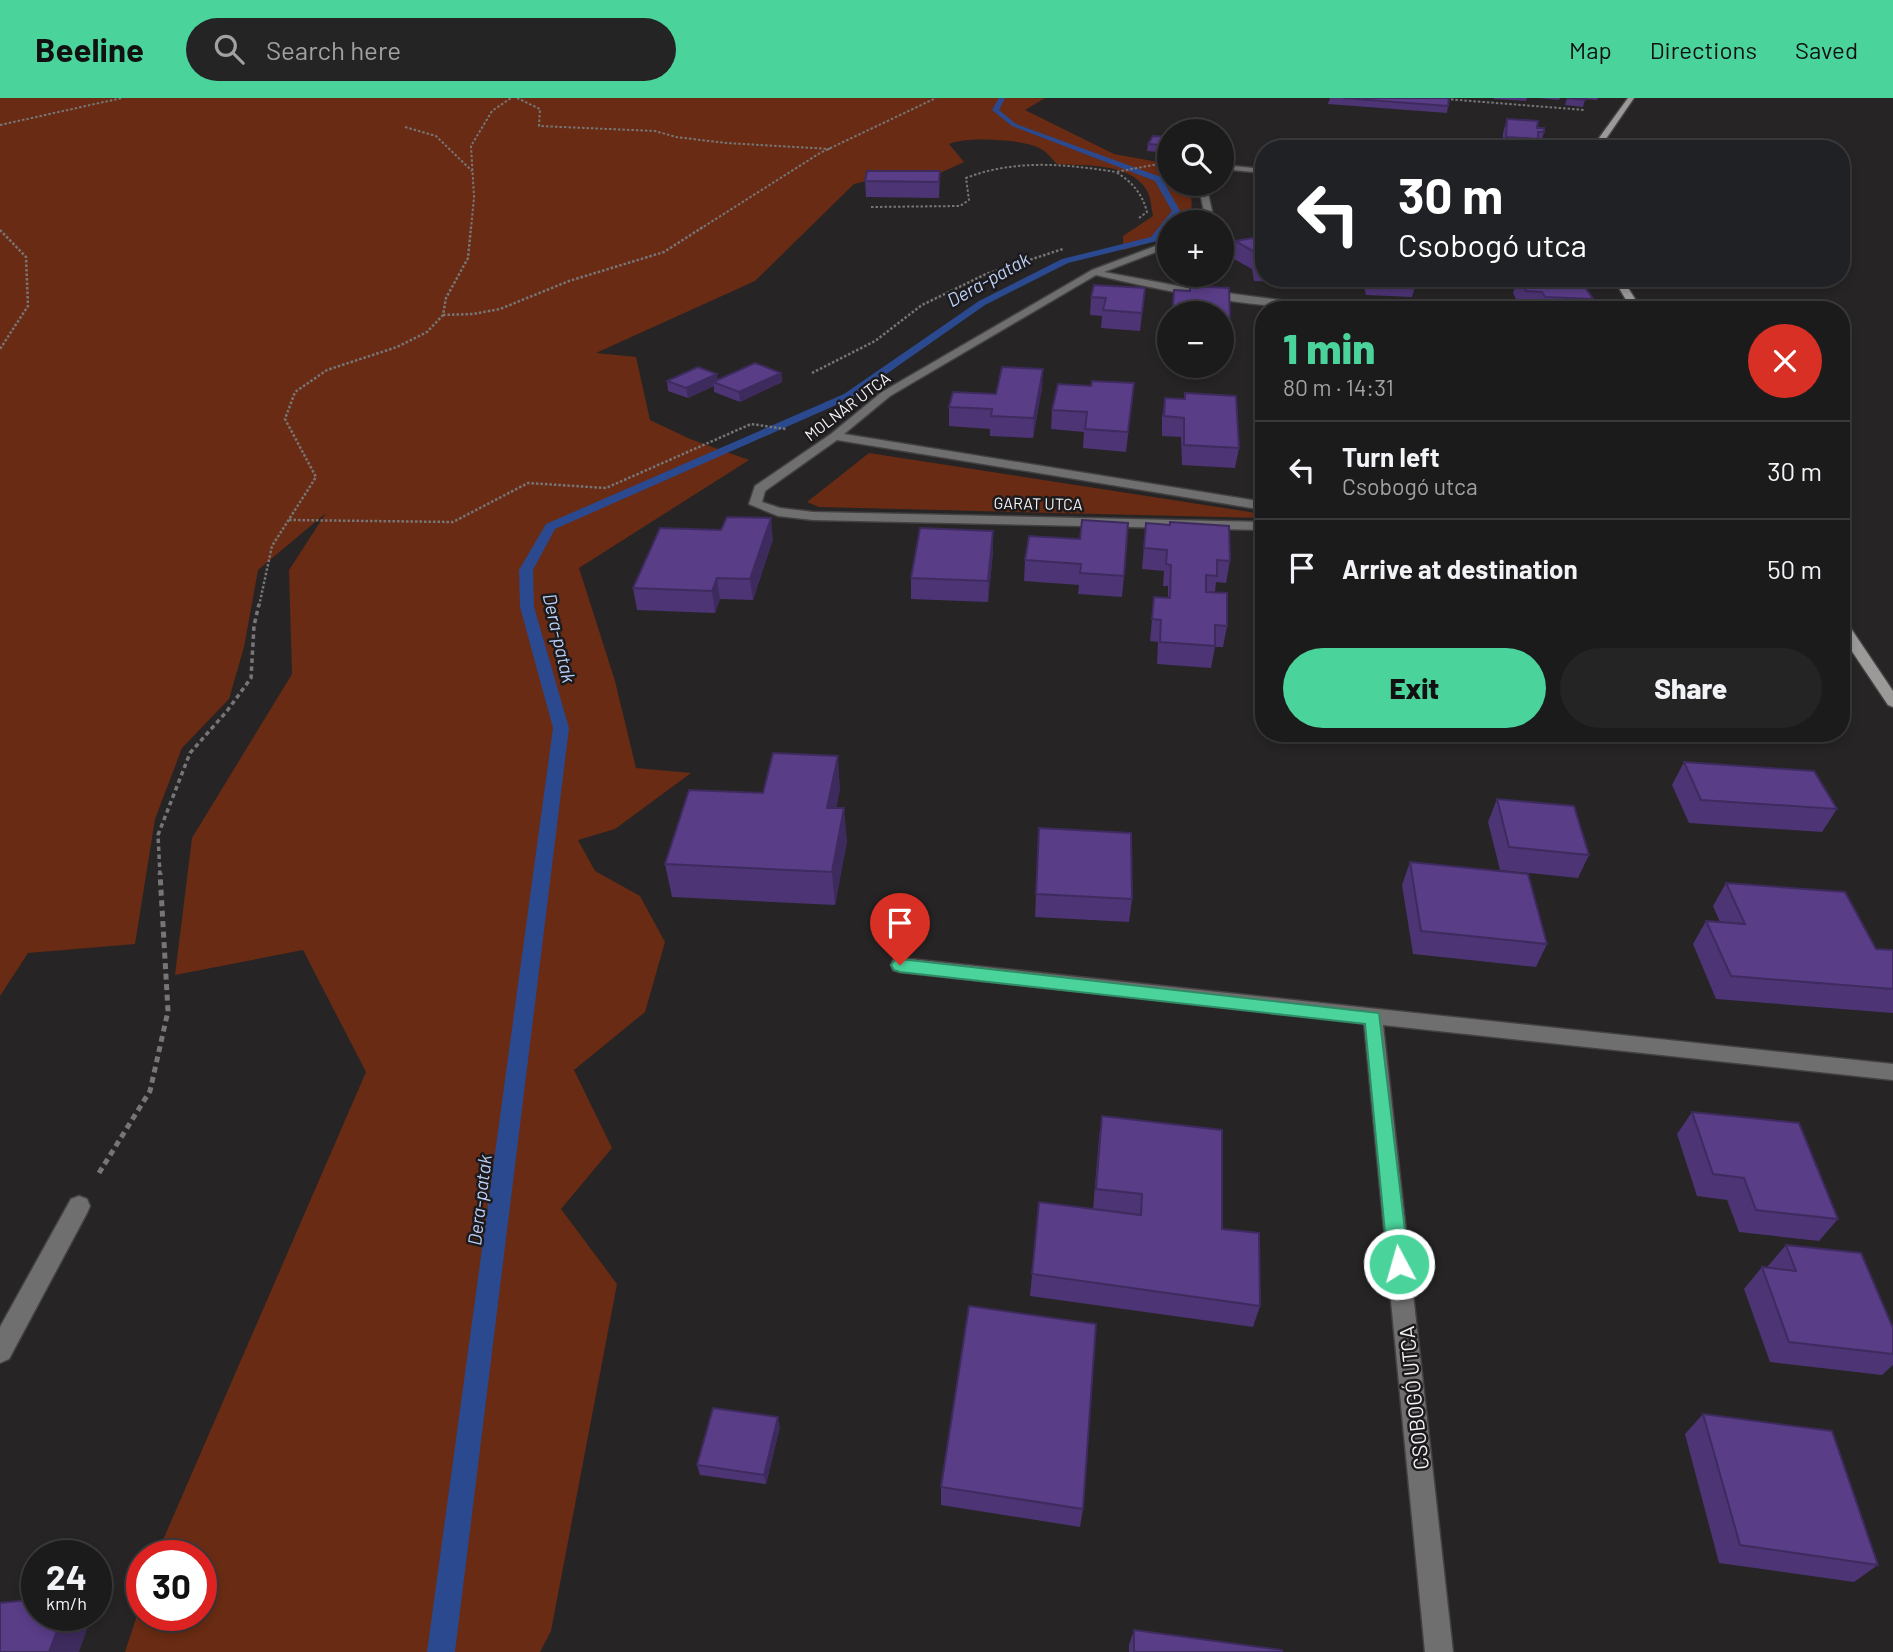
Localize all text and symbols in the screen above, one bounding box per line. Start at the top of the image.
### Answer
search box [186,18,676,81]
text: Beeline [35,29,144,69]
icon: search [210,30,248,68]
text: Search here [266,34,401,65]
text: Map [1569,35,1612,64]
text: Directions [1650,35,1757,64]
text: Saved [1795,35,1858,64]
map controls [1157,119,1234,378]
button: search [1157,119,1234,196]
text: 30 m [1398,165,1503,224]
icon: left [1283,168,1374,259]
button: + [1157,210,1234,287]
text: Csobogó utca [1398,225,1587,263]
water label: Dera-patak [943,246,1034,311]
button: − [1157,301,1234,378]
text: 1 min [1283,322,1375,372]
button: close [1748,324,1822,398]
street label: MOLNÁR UTCA [801,368,894,444]
text: 80 m · 14:31 [1283,373,1394,401]
text: Turn left [1342,441,1440,472]
icon: left [1283,451,1321,489]
text: 30 m [1767,455,1822,486]
text: Csobogó utca [1342,472,1478,500]
street label: GARAT UTCA [993,493,1083,513]
icon: arrive [1283,549,1321,587]
text: Arrive at destination [1342,553,1578,584]
text: 50 m [1767,553,1822,584]
water label: Dera-patak [539,591,582,686]
button: Exit [1283,648,1546,728]
button: Share [1560,648,1822,728]
pin [870,893,930,965]
icon: arrive [881,904,919,942]
water label: Dera-patak [462,1153,496,1247]
position arrow [1362,1227,1436,1301]
street label: CSOBOGÓ UTCA [1393,1325,1433,1471]
speed limit sign: 30 [126,1540,217,1631]
text: 24 [46,1555,87,1597]
text: km/h [46,1592,87,1614]

